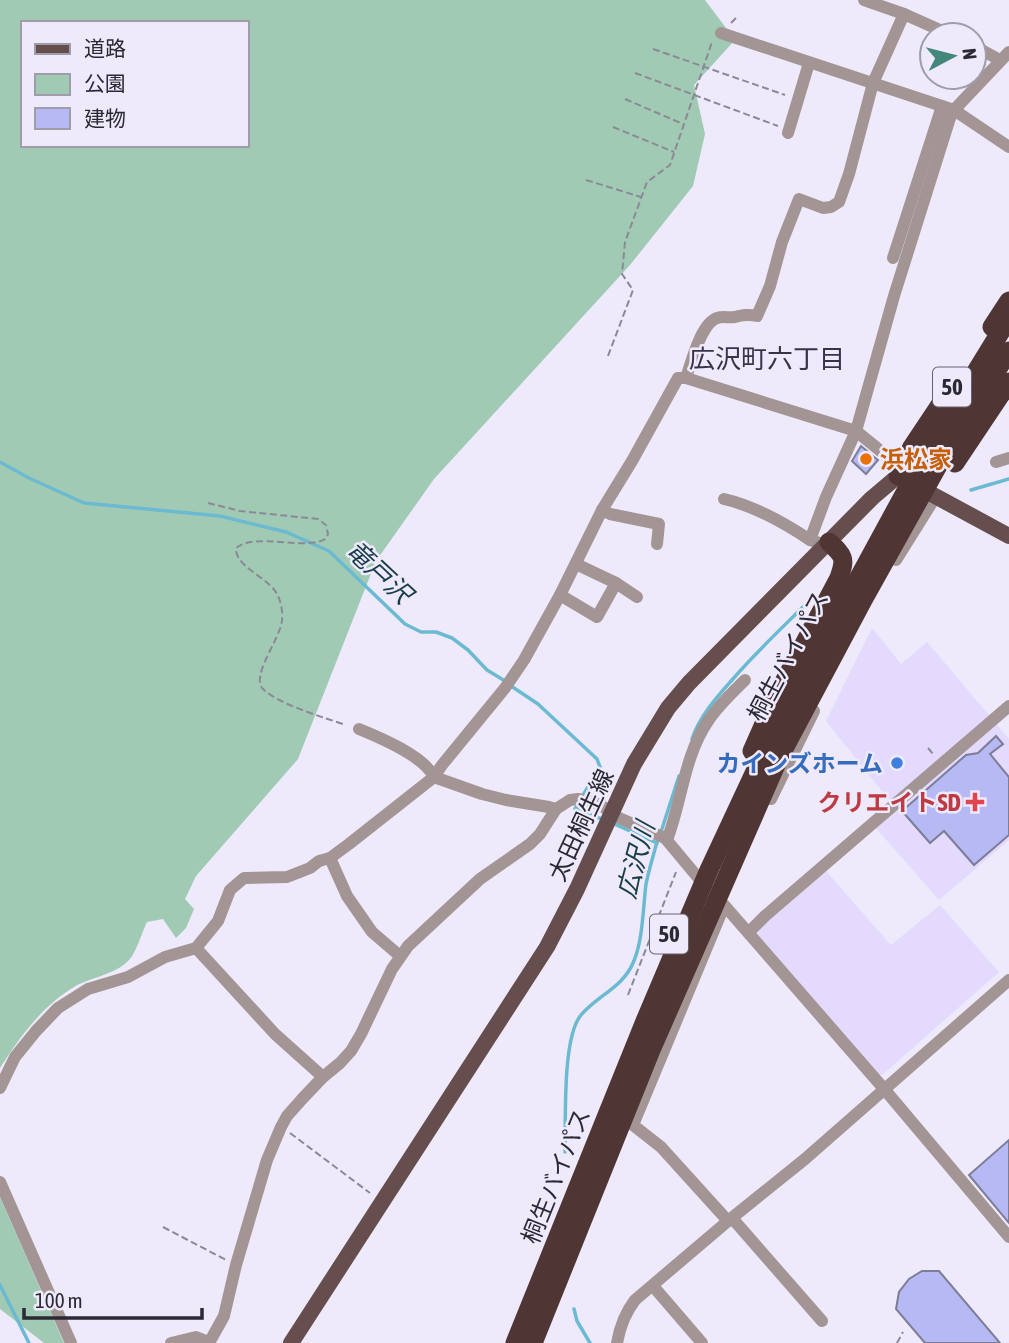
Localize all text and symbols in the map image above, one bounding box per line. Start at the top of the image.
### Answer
legend [21,21,248,147]
north arrow [918,21,988,91]
text: 道路 [84,36,126,60]
text: N [958,47,981,61]
text: 公園 [84,71,126,95]
text: 建物 [84,106,126,130]
district label: 広沢町六丁目 [689,344,845,374]
road number: 50 [933,368,971,406]
place label: 浜松家 [880,446,952,473]
marker: 浜松家 [858,451,874,467]
water label: 竜戸沢 [340,534,420,612]
street label: 桐生バイパス [742,586,834,726]
place label: カインズホーム [716,750,883,777]
marker: カインズホーム [889,755,905,771]
street label: 太田桐生線 [543,765,619,885]
place label: クリエイトSD [817,789,961,816]
marker: クリエイトSD [967,794,983,810]
water label: 広沢川 [611,816,661,902]
road number: 50 [650,914,688,953]
street label: 桐生バイパス [517,1104,595,1248]
scale bar [24,1276,203,1320]
text: 100 m [35,1288,83,1312]

